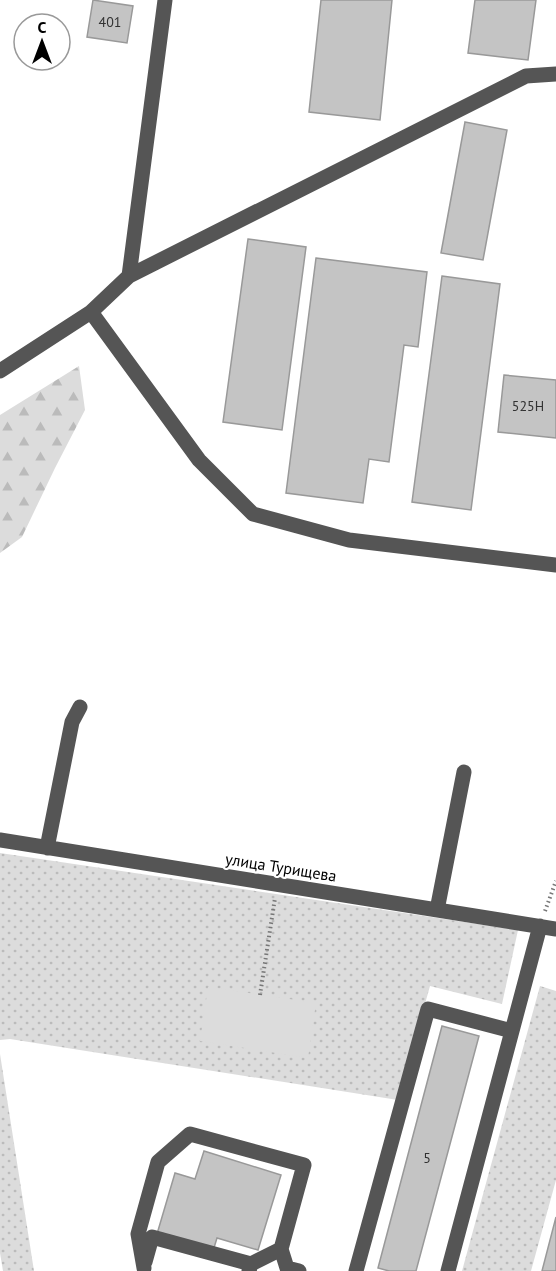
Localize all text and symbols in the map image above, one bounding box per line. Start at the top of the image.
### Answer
north arrow [12,12,72,72]
house number: 401 [99,13,121,31]
text: С [38,17,47,37]
house number: 525Н [512,397,544,415]
street label: улица Турищева [224,848,338,886]
house number: 5 [423,1149,431,1167]

